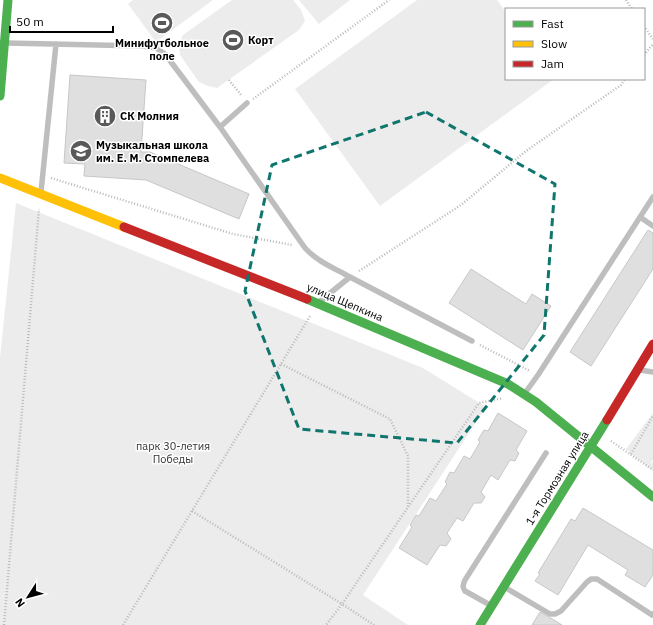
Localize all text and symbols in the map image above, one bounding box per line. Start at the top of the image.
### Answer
scale bar [10,8,113,34]
legend [505,8,645,80]
sports icon: Минифутбольное поле [149,10,175,36]
text: 50 m [16,14,44,29]
text: Fast [541,16,564,31]
sports icon: Корт [220,27,246,53]
place label: Корт [248,33,274,47]
place label: Минифутбольное поле [115,36,209,63]
text: Slow [541,36,567,51]
text: Jam [541,56,564,71]
building icon: СК Молния [92,103,118,129]
place label: СК Молния [120,109,179,123]
school or university icon: Музыкальная школа им. Е. М. Стомпелева [68,138,94,164]
place label: Музыкальная школа им. Е. М. Стомпелева [96,138,209,165]
street label: улица Щепкина [305,280,385,324]
street label: 1-я Тормозная улица [522,428,592,528]
park label: парк 30-летия Победы [136,439,210,466]
north arrow [8,577,48,617]
text: N [12,596,28,610]

